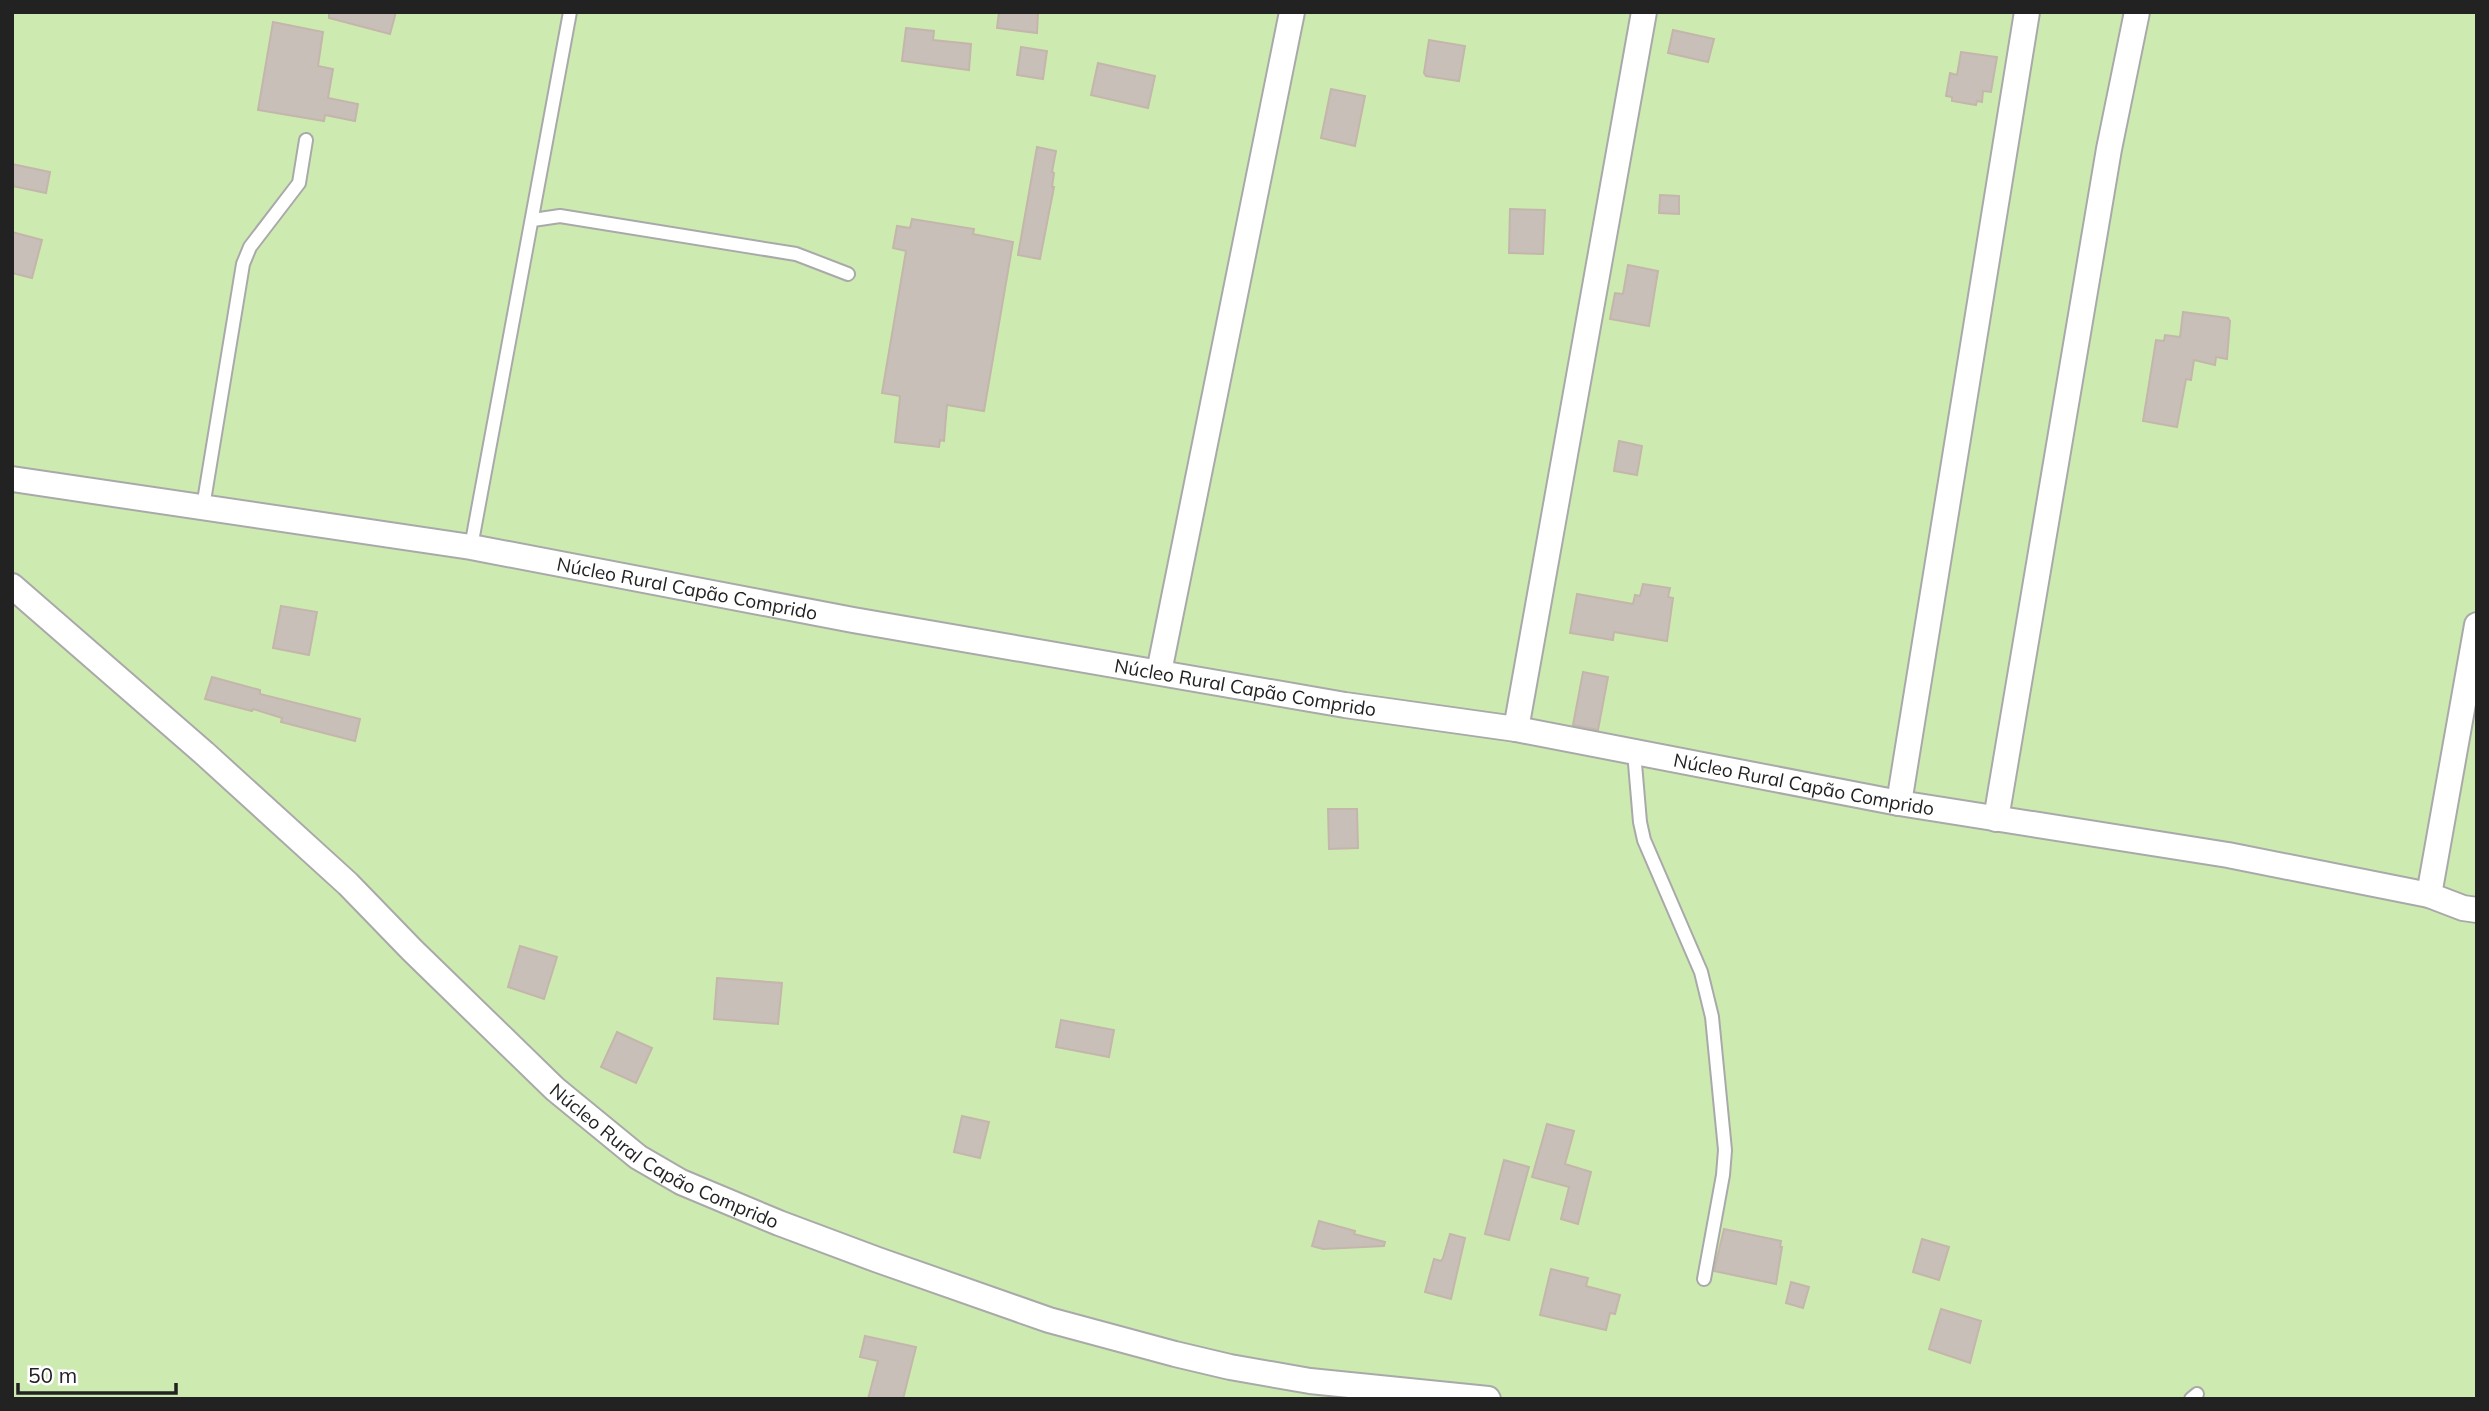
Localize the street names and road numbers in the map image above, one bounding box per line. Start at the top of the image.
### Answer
street label: Núcleo Rural Capão Comprido [555,552,819,625]
street label: Núcleo Rural Capão Comprido [1113,653,1378,721]
street label: Núcleo Rural Capão Comprido [1671,748,1936,820]
street label: Núcleo Rural Capão Comprido [545,1078,782,1234]

